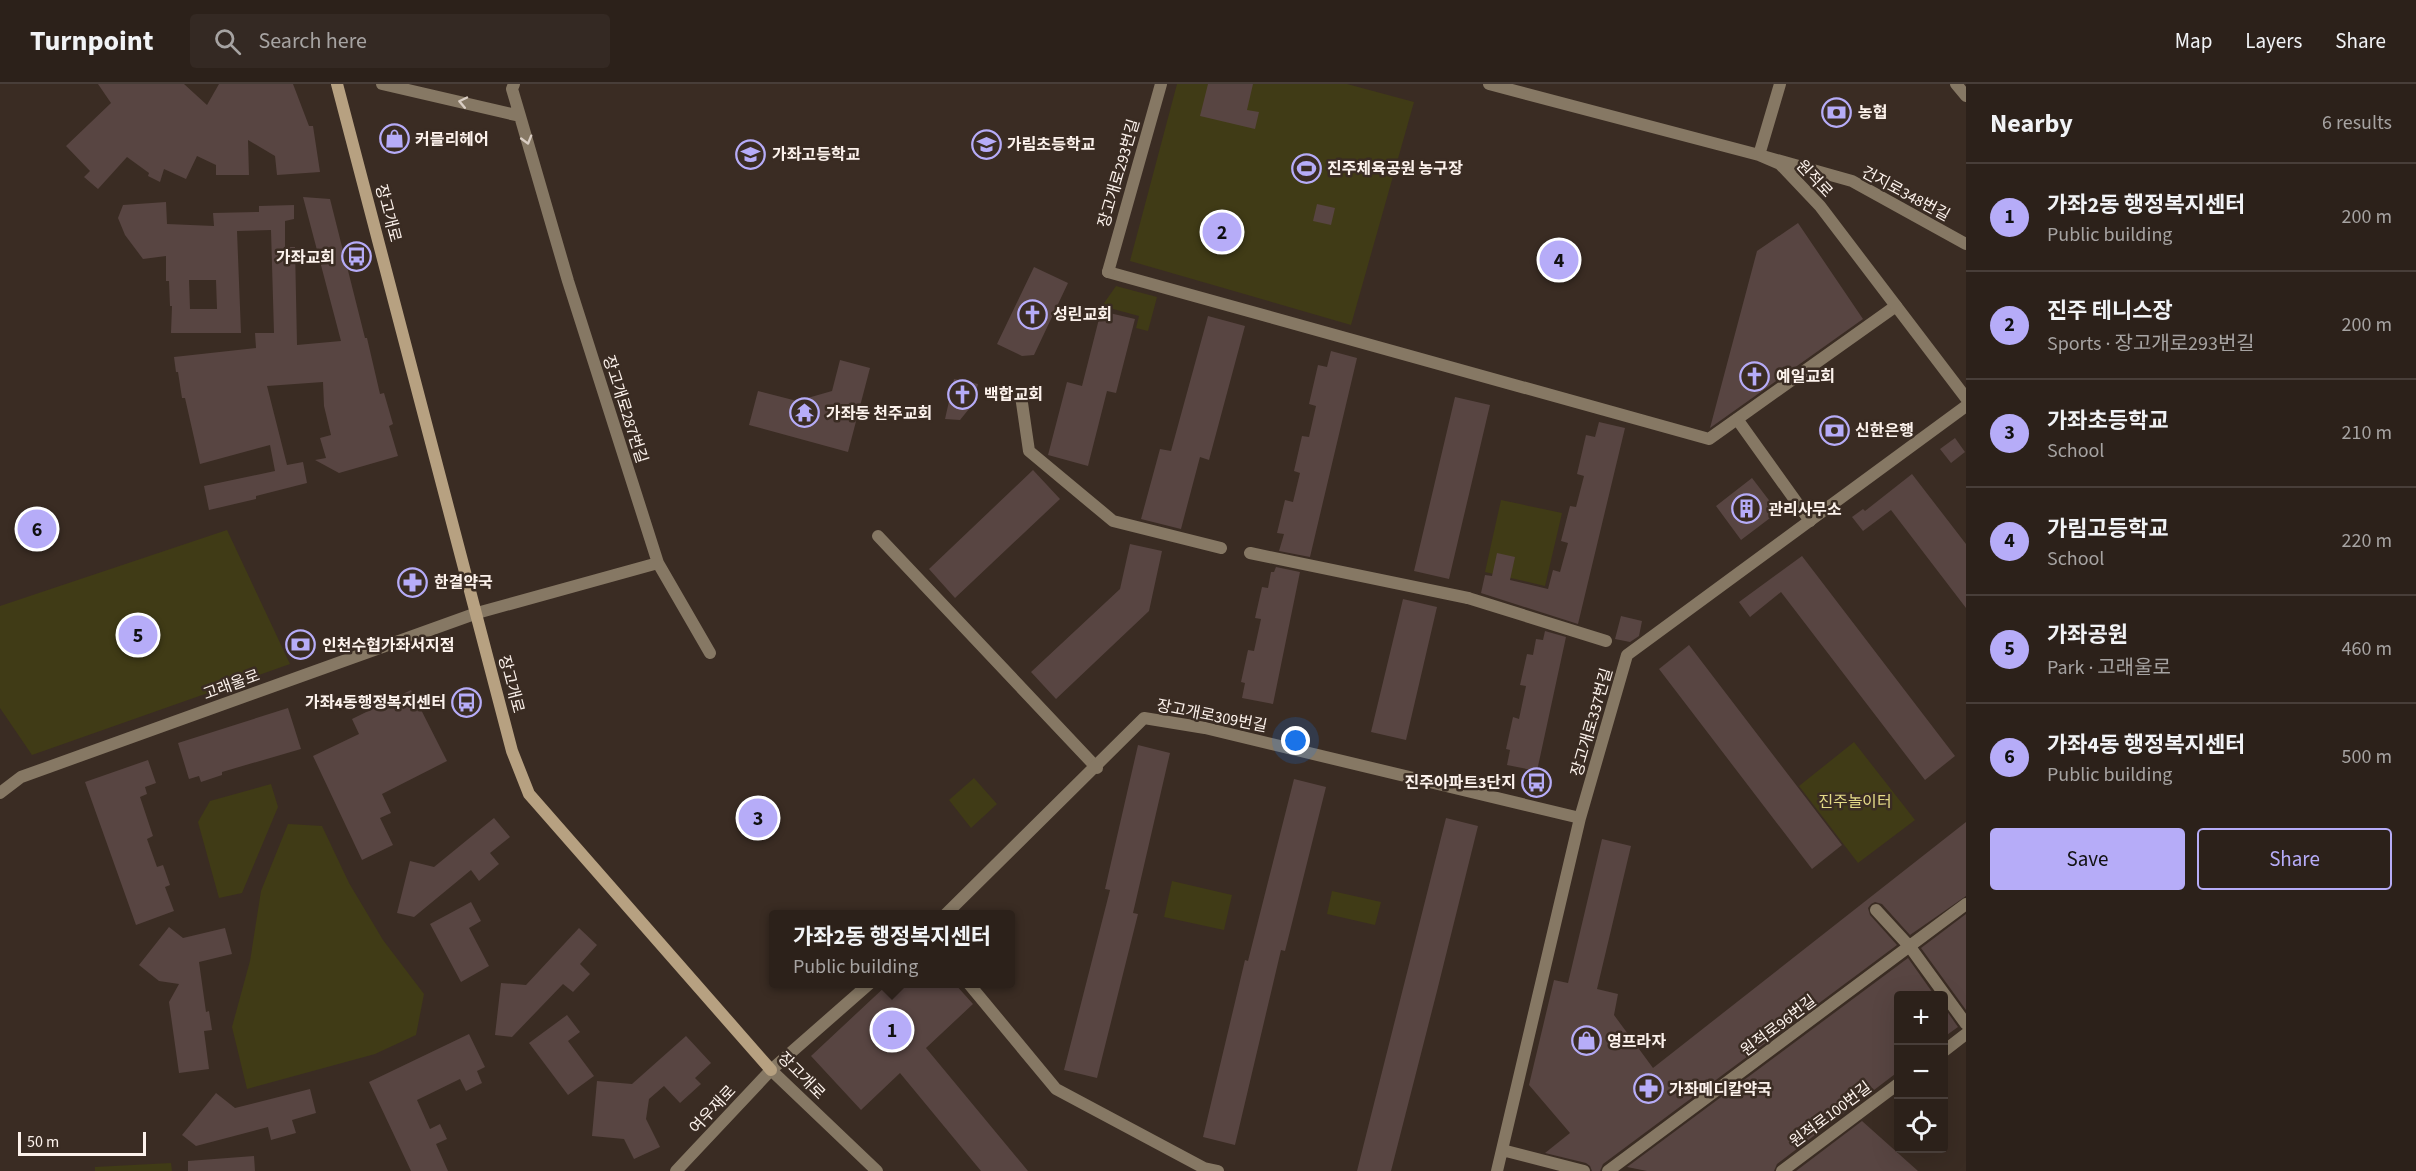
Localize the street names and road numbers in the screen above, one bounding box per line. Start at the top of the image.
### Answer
street label: 장고개로293번길 [1093,116,1145,230]
street label: 원적로 [1791,155,1838,203]
street label: 건지로348번길 [1857,161,1954,226]
street label: 장고개로 [370,182,406,245]
street label: 장고개로287번길 [597,353,653,466]
street label: 장고개로 [493,653,529,716]
street label: 고래울로 [200,664,263,705]
street label: 장고개로337번길 [1566,665,1618,779]
street label: 장고개로309번길 [1155,694,1269,737]
street label: 원적로96번길 [1736,990,1821,1062]
street label: 장고개로 [773,1047,830,1104]
street label: 원적로100번길 [1785,1077,1876,1153]
street label: 여우재로 [685,1080,741,1139]

